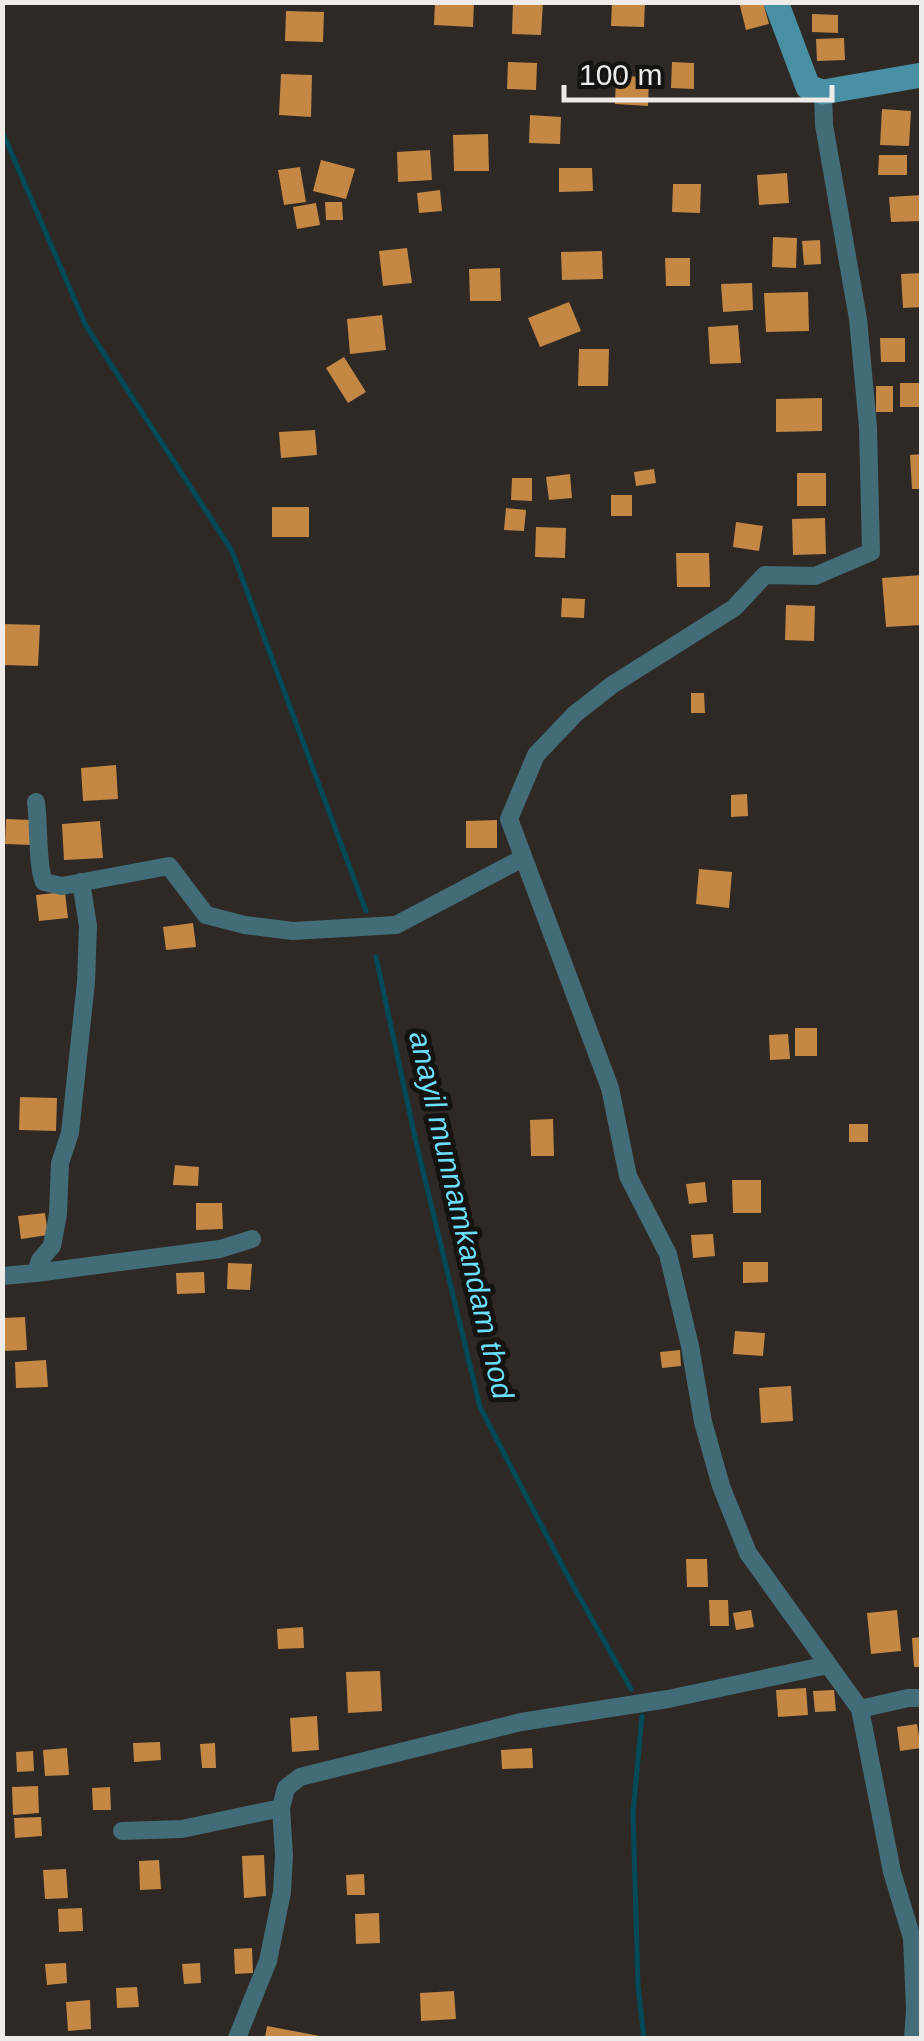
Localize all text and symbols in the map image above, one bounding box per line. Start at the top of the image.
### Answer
scale bar [564,40,832,102]
text: 100 m [579,58,662,91]
water label: anayil munnamkandam thod [403,1028,520,1403]

